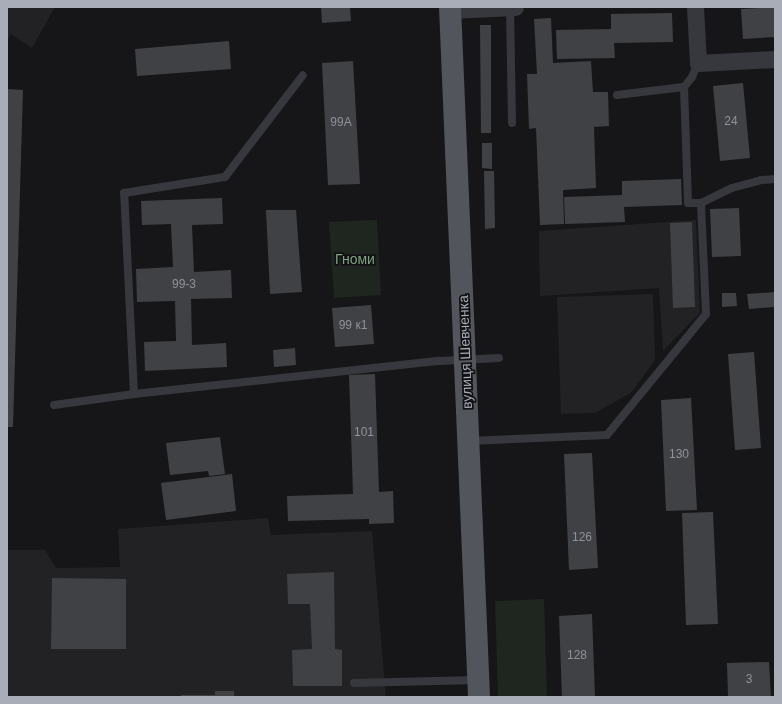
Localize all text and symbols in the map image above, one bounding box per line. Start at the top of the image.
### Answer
house number: 24 [724,115,738,129]
house number: 99А [330,116,352,130]
park label: Гноми [335,251,375,267]
house number: 99-3 [172,278,196,292]
street label: вулиця Шевченка [455,295,475,409]
house number: 99 к1 [339,319,367,333]
house number: 101 [354,426,374,440]
house number: 130 [669,448,689,462]
house number: 126 [572,531,592,545]
house number: 128 [567,649,587,663]
house number: 3 [746,673,752,687]

